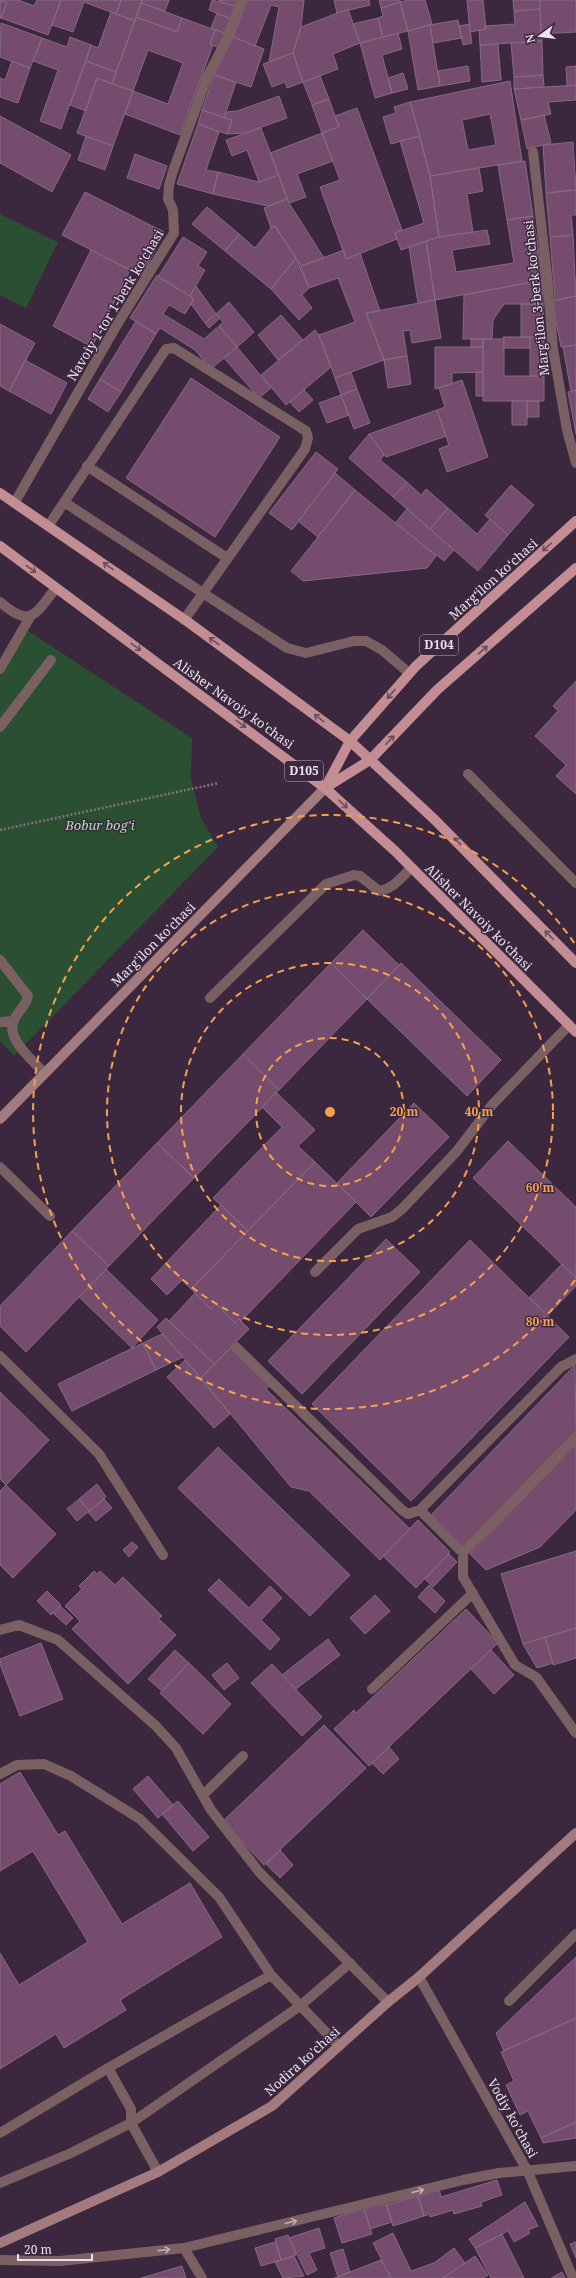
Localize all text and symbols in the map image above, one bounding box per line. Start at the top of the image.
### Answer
north arrow [520,16,560,56]
text: N [521,32,538,45]
street label: Margʻilon 3-berk koʻchasi [519,219,553,377]
street label: Navoiy 1-tor 1-berk koʻchasi [63,226,167,384]
street label: Margʻilon koʻchasi [445,534,541,624]
one-way arrow [542,543,552,552]
one-way arrow [102,562,113,570]
one-way arrow [26,565,37,574]
road number: D104 [420,635,458,655]
one-way arrow [209,637,220,645]
one-way arrow [130,643,141,651]
one-way arrow [478,645,488,654]
street label: Alisher Navoiy ko'chasi [170,653,298,753]
one-way arrow [387,689,396,699]
one-way arrow [313,713,324,722]
one-way arrow [235,720,246,728]
one-way arrow [385,735,394,745]
road number: D105 [285,761,323,781]
one-way arrow [338,799,348,809]
park label: Bobur bog'i [64,816,135,834]
one-way arrow [453,837,463,847]
street label: Alisher Navoiy ko'chasi [422,860,536,974]
street label: Marg'ilon ko'chasi [107,898,199,990]
one-way arrow [544,930,554,940]
text: 20 m [390,1103,418,1120]
text: 40 m [465,1103,493,1120]
centre of rings [323,1105,337,1119]
text: 60 m [526,1179,554,1196]
text: 80 m [526,1313,554,1330]
street label: Nodira ko'chasi [260,2022,344,2100]
street label: Vodiy ko'chasi [484,2075,542,2161]
one-way arrow [411,2187,424,2195]
one-way arrow [284,2218,297,2226]
scale bar [18,2236,92,2262]
text: 20 m [24,2241,52,2258]
one-way arrow [158,2247,171,2254]

